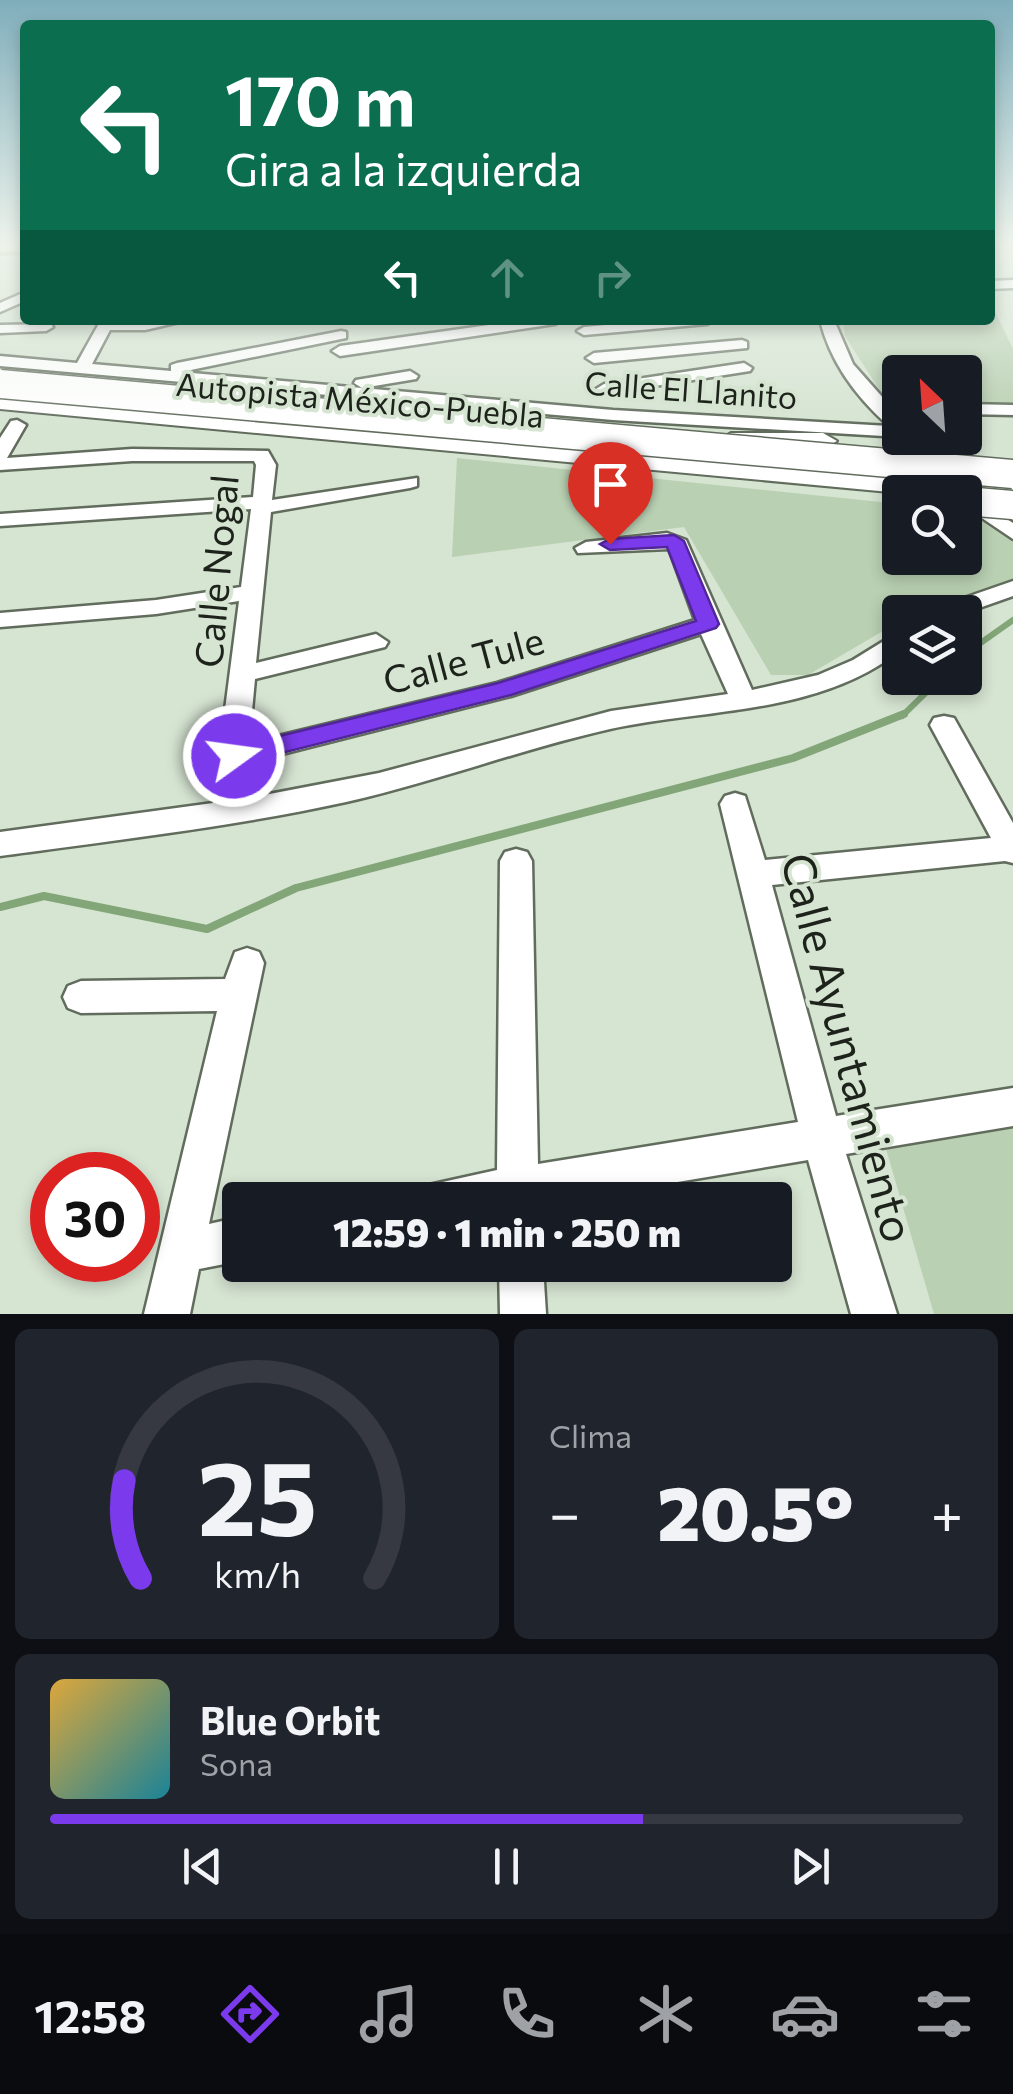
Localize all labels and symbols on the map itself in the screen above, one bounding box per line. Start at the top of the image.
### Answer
north arrow [882,355,982,455]
street label: Calle El Llanito [583,362,799,416]
street label: Autopista México-Puebla [174,363,546,435]
pin [568,442,653,545]
street label: Calle Nogal [183,472,247,670]
street label: Calle Tule [377,615,549,703]
position arrow [182,704,286,808]
street label: Calle Ayuntamiento [772,846,928,1248]
speed limit sign: 30 [30,1152,160,1282]

